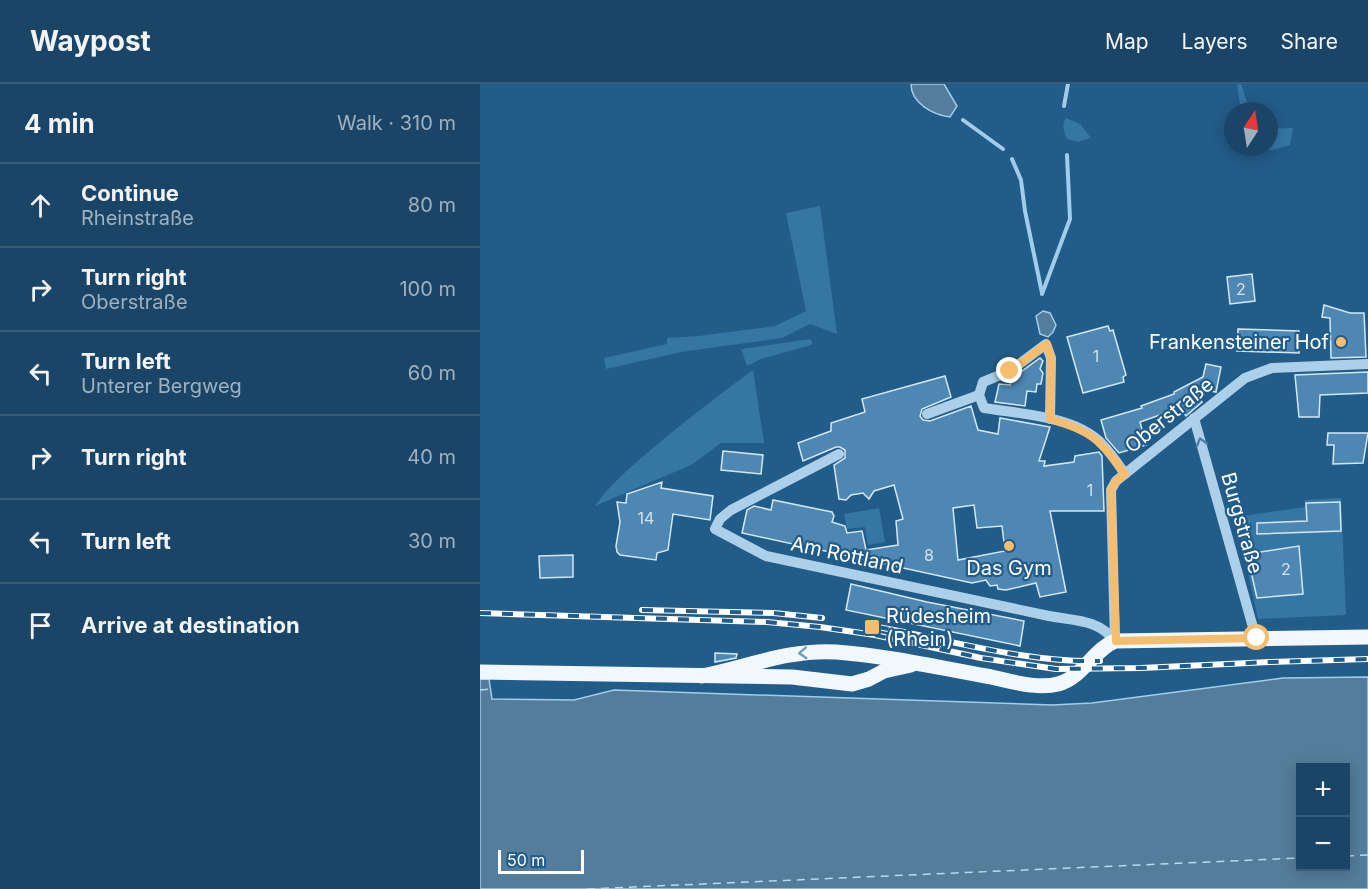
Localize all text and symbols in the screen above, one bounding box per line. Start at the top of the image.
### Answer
text: Waypost [30,24,151,58]
text: Map [1105,29,1149,54]
text: Layers [1182,29,1248,54]
text: Share [1281,29,1338,54]
north arrow [1224,102,1278,156]
text: 4 min [24,108,95,139]
text: Walk · 310 m [337,111,456,135]
text: Continue [81,180,179,206]
icon: ahead [24,189,57,222]
text: 80 m [408,193,456,217]
text: Rheinstraße [81,206,194,230]
text: Turn right [81,264,187,290]
icon: right [24,273,57,306]
text: 100 m [399,277,456,301]
house number: 2 [1236,279,1246,299]
text: Oberstraße [81,290,188,314]
place label: Frankensteiner Hof [1149,330,1330,354]
marker: Frankensteiner Hof [1334,335,1348,349]
house number: 1 [1093,346,1099,366]
text: Turn left [81,348,171,374]
icon: left [24,357,57,390]
route end [996,357,1022,383]
text: 60 m [408,361,456,385]
street label: Oberstraße [1120,372,1218,458]
text: Unterer Bergweg [81,374,242,398]
one-way arrow [1195,437,1208,447]
icon: right [24,441,57,474]
text: Turn right [81,444,187,470]
text: 40 m [407,445,456,469]
street label: Burgstraße [1216,470,1268,576]
house number: 1 [1087,480,1093,500]
house number: 14 [638,508,654,528]
icon: left [24,525,57,558]
text: Turn left [81,528,171,554]
text: 30 m [408,529,456,553]
street label: Am Rottland [789,531,905,579]
marker: Das Gym [1002,539,1016,553]
house number: 8 [924,545,934,565]
place label: Das Gym [966,556,1052,580]
house number: 2 [1281,559,1291,579]
place label: Rüdesheim (Rhein) [886,604,991,651]
icon: arrive [24,609,57,642]
text: Arrive at destination [81,612,300,638]
marker: Rüdesheim (Rhein) [863,618,881,636]
route start [1243,624,1269,650]
one-way arrow [799,646,808,659]
map controls [1296,763,1350,871]
button: + [1296,763,1350,817]
button: − [1296,817,1350,871]
scale bar [498,847,584,874]
text: 50 m [507,850,545,870]

